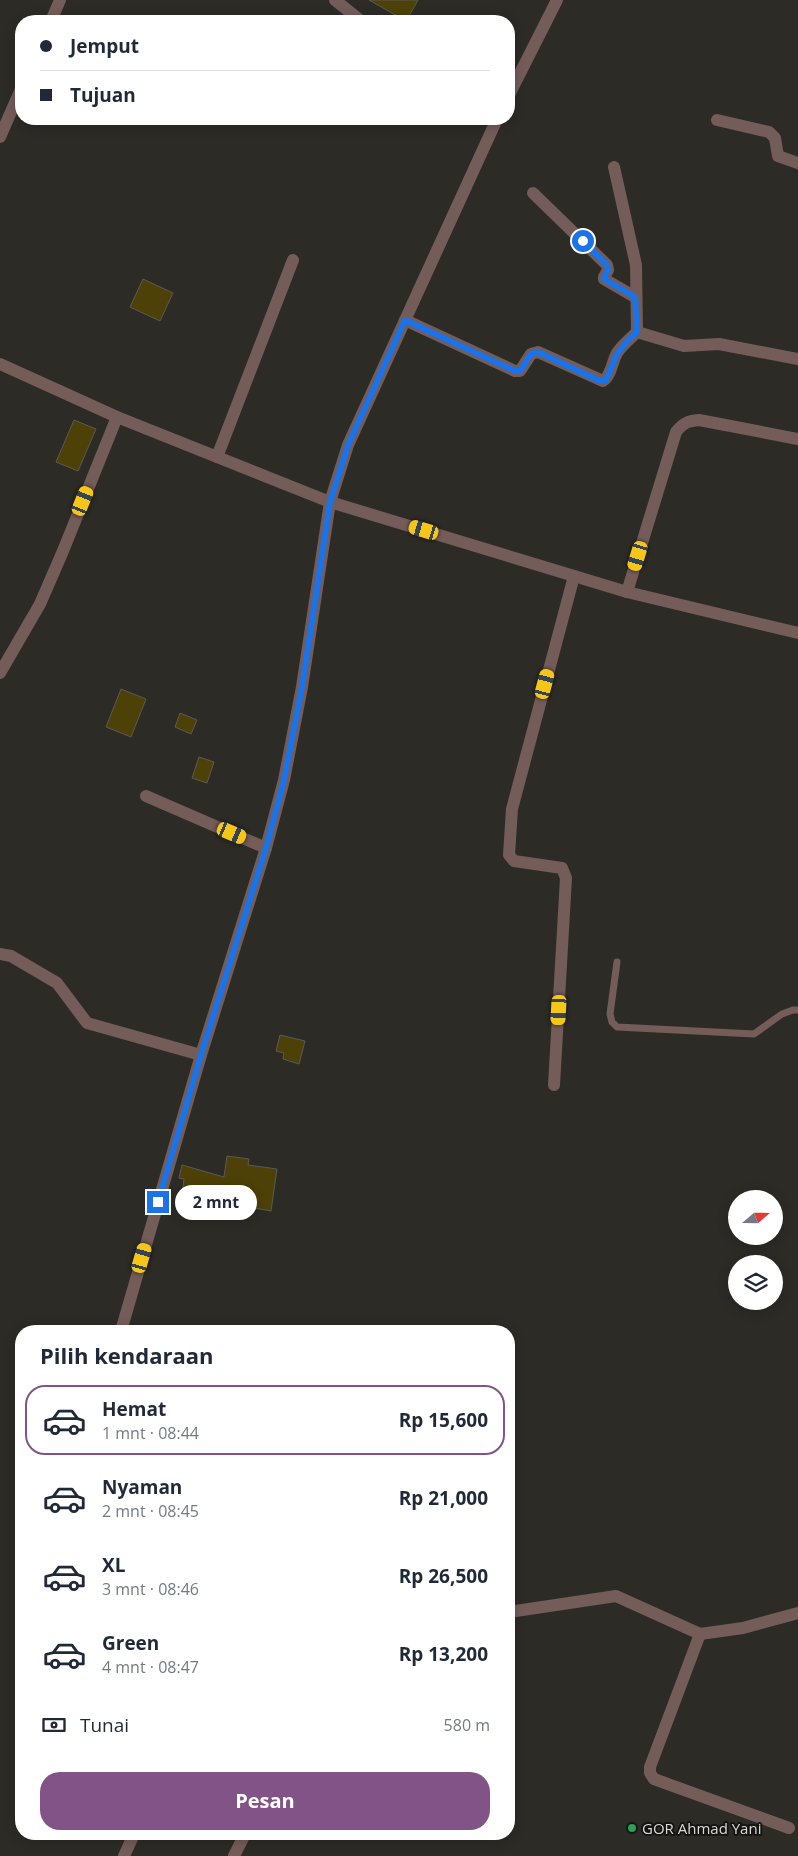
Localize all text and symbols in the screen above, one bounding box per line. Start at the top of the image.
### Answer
text: Jemput [70,33,139,59]
text: Tujuan [70,82,136,108]
route start [572,230,594,252]
car [70,484,95,518]
car [407,518,440,542]
car [626,539,649,573]
car [533,668,556,700]
car [215,820,248,846]
car [550,995,567,1025]
callout: 2 mnt [176,1184,258,1220]
north arrow [728,1190,782,1245]
map controls [728,1190,783,1310]
route end [147,1191,169,1213]
text: 2 mnt [193,1191,239,1213]
car [130,1242,153,1274]
button: layers [728,1255,783,1310]
text: Pilih kendaraan [40,1340,213,1370]
text: Hemat [102,1396,166,1422]
icon: car [42,1398,87,1443]
text: Rp 15,600 [399,1407,488,1433]
text: 1 mnt · 08:44 [102,1422,199,1444]
text: Nyaman [102,1474,182,1500]
icon: car [42,1476,87,1521]
text: Rp 21,000 [399,1485,488,1511]
text: 2 mnt · 08:45 [102,1500,199,1522]
text: XL [102,1552,125,1578]
icon: car [42,1554,87,1599]
text: Rp 26,500 [399,1563,488,1589]
text: 3 mnt · 08:46 [102,1578,199,1600]
text: Green [102,1630,159,1656]
icon: car [42,1632,87,1677]
text: Rp 13,200 [399,1641,488,1667]
text: 4 mnt · 08:47 [102,1656,199,1678]
icon: cash [40,1711,68,1739]
text: Tunai [80,1712,129,1738]
text: 580 m [444,1714,490,1736]
button: Pesan [40,1772,490,1830]
place label: GOR Ahmad Yani [642,1818,761,1838]
marker: GOR Ahmad Yani [626,1822,638,1834]

